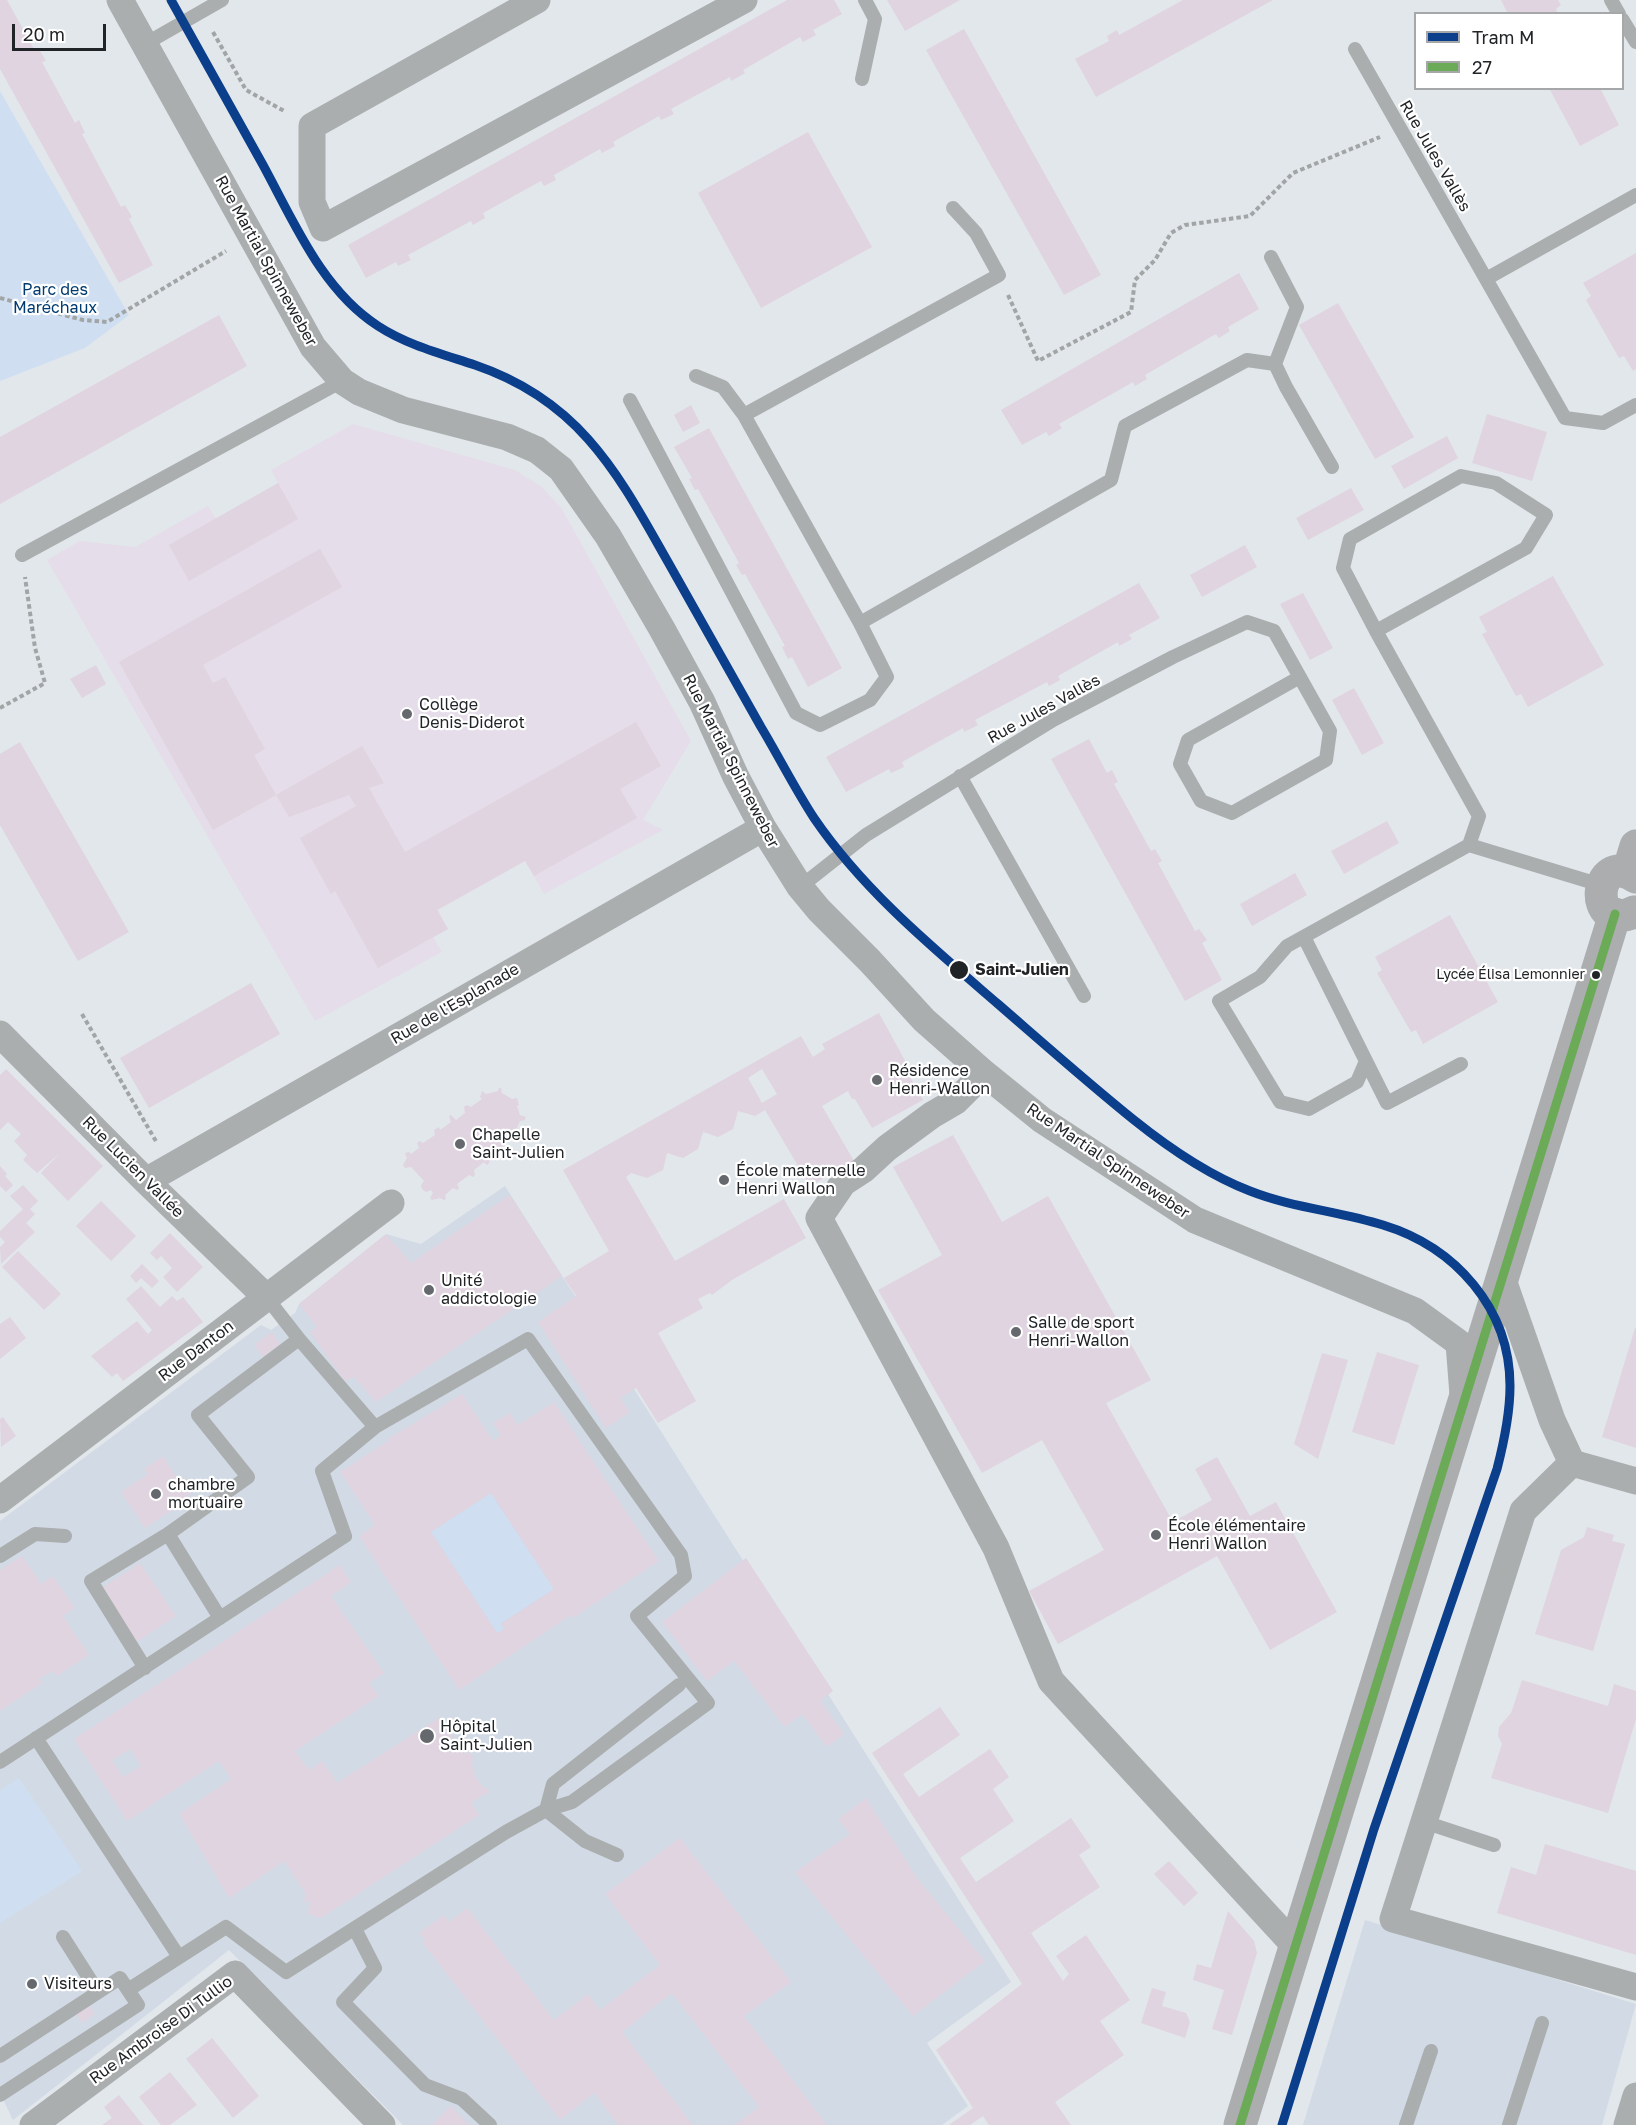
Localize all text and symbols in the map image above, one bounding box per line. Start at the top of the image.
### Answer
scale bar [15,12,110,50]
legend [1414,12,1624,90]
text: 20 m [23,23,65,45]
text: Tram M [1472,26,1534,48]
text: 27 [1472,56,1492,78]
street label: Rue Jules Vallès [1395,97,1475,215]
street label: Rue Martial Spinneweber [211,172,321,350]
park label: Parc des Maréchaux [13,280,97,318]
street label: Rue Jules Vallès [984,670,1104,748]
street label: Rue Martial Spinneweber [679,671,783,851]
place label: Collège Denis-Diderot [419,695,525,733]
marker: Collège Denis-Diderot [400,707,414,721]
street label: Rue de l'Esplanade [387,959,523,1049]
marker: Saint-Julien [948,959,970,981]
place label: Saint-Julien [975,960,1069,980]
place label: Lycée Élisa Lemonnier [1436,967,1585,983]
marker: Lycée Élisa Lemonnier [1590,969,1602,981]
place label: Résidence Henri-Wallon [889,1061,990,1099]
marker: Résidence Henri-Wallon [870,1073,884,1087]
street label: Rue Martial Spinneweber [1023,1099,1193,1223]
street label: Rue Lucien Vallée [78,1112,188,1222]
place label: Chapelle Saint-Julien [472,1125,564,1163]
marker: Chapelle Saint-Julien [453,1137,467,1151]
place label: École maternelle Henri Wallon [736,1161,866,1199]
marker: École maternelle Henri Wallon [717,1173,731,1187]
place label: Unité addictologie [441,1271,537,1309]
marker: Unité addictologie [422,1283,436,1297]
place label: Salle de sport Henri-Wallon [1028,1313,1135,1351]
street label: Rue Danton [155,1316,237,1386]
marker: Salle de sport Henri-Wallon [1009,1325,1023,1339]
place label: chambre mortuaire [168,1475,243,1513]
marker: chambre mortuaire [149,1487,163,1501]
place label: École élémentaire Henri Wallon [1168,1516,1306,1554]
marker: École élémentaire Henri Wallon [1149,1528,1163,1542]
place label: Hôpital Saint-Julien [440,1717,532,1755]
marker: Hôpital Saint-Julien [418,1727,436,1745]
street label: Rue Ambroise Di Tullio [86,1972,236,2088]
place label: Visiteurs [44,1974,112,1994]
marker: Visiteurs [25,1977,39,1991]

